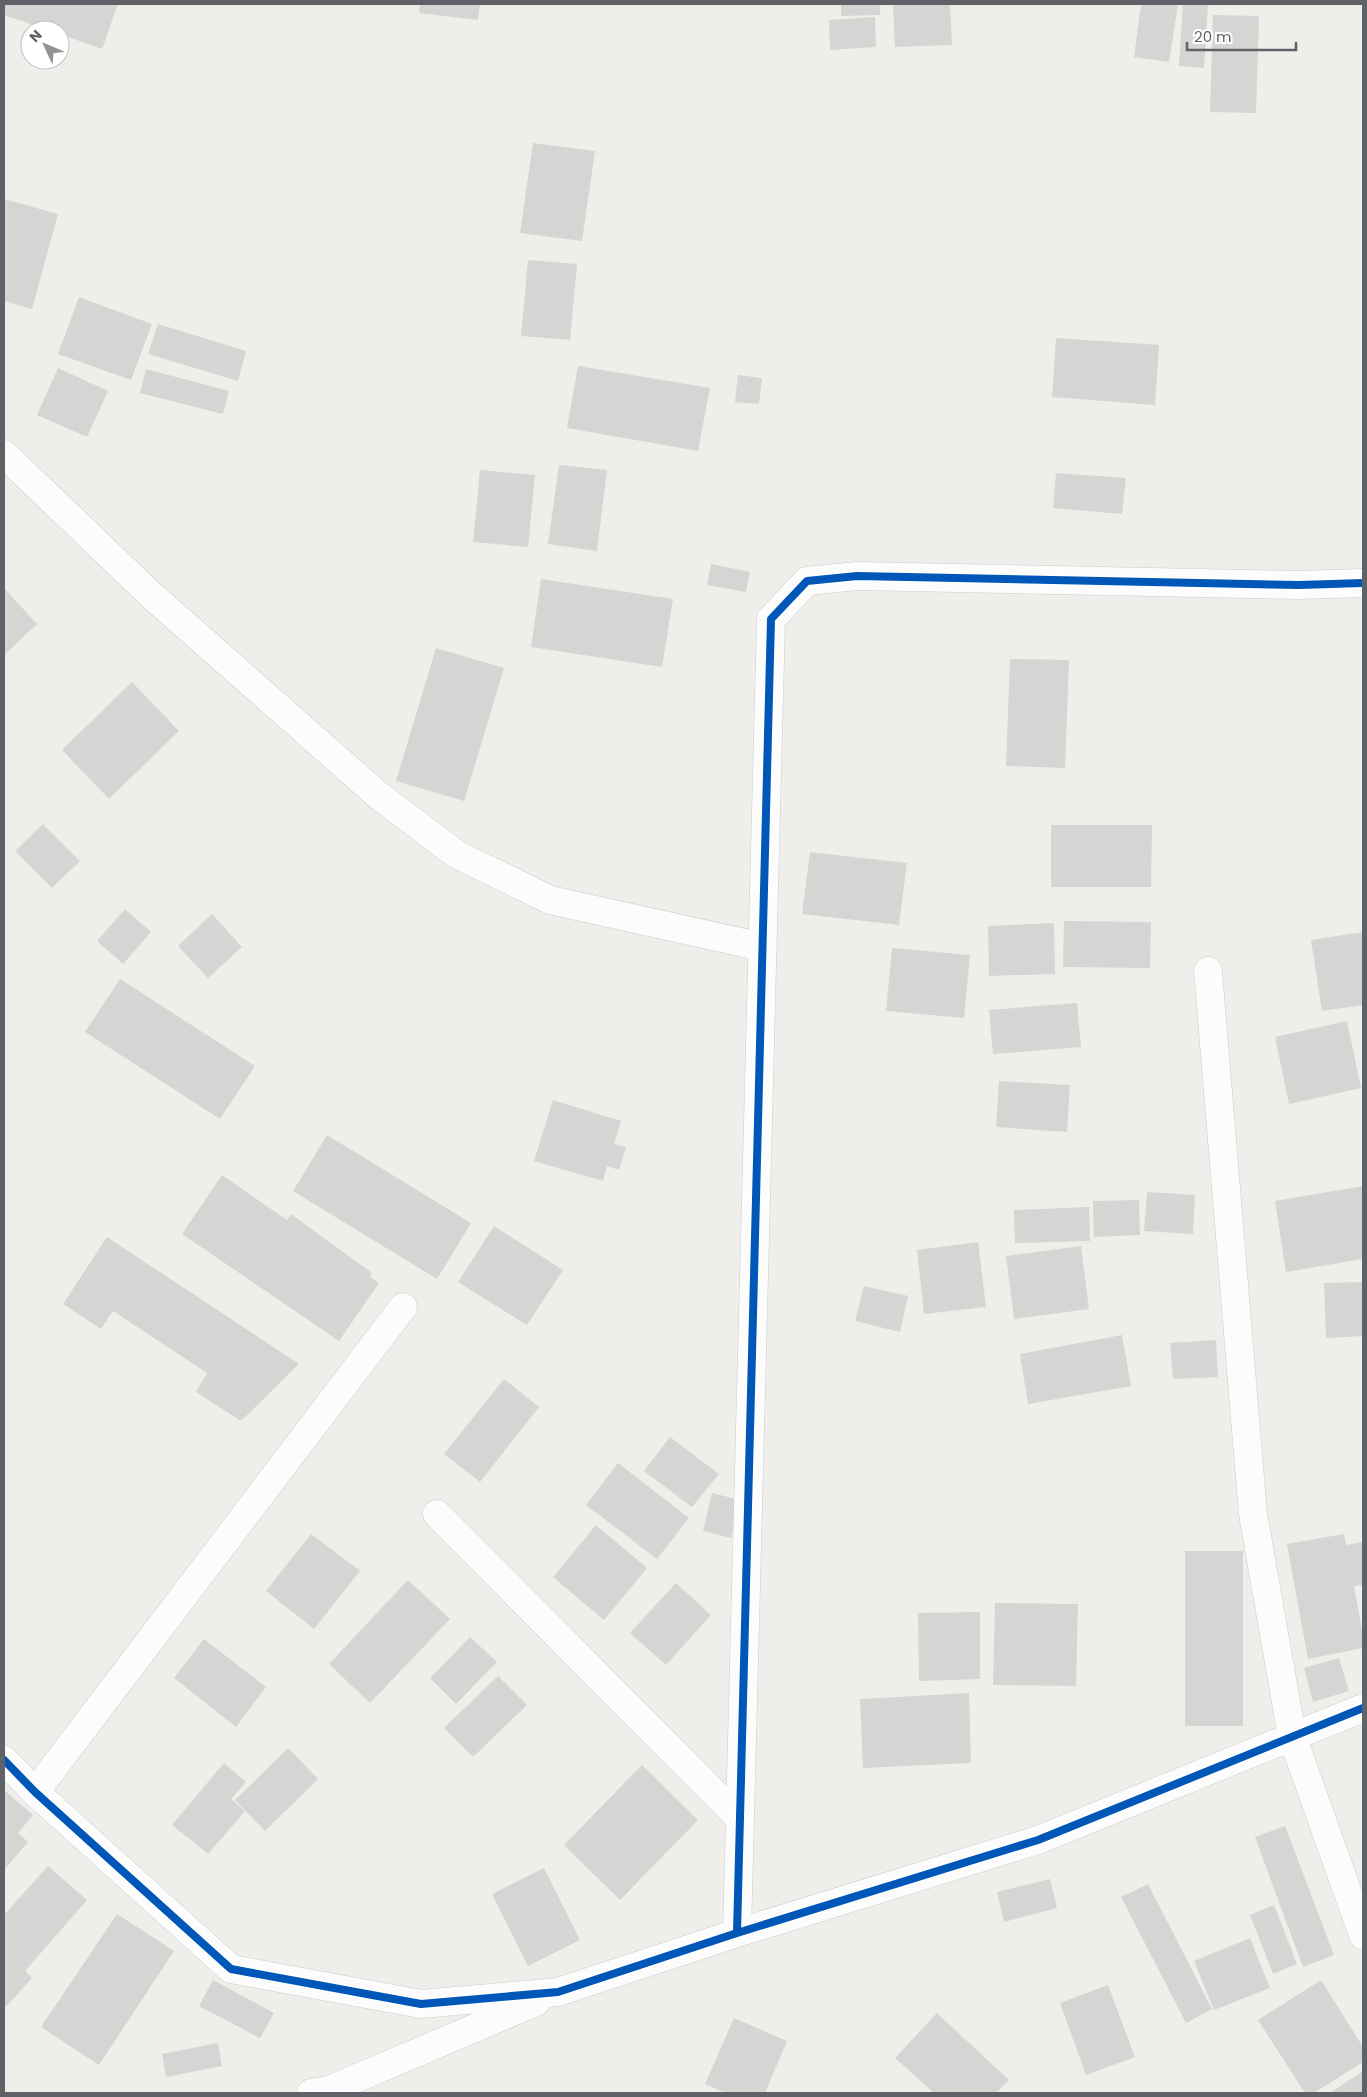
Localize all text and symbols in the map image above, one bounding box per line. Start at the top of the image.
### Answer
north arrow [20,20,70,70]
scale bar [1187,20,1296,52]
text: N [25,25,46,47]
text: 20 m [1194,26,1232,47]

